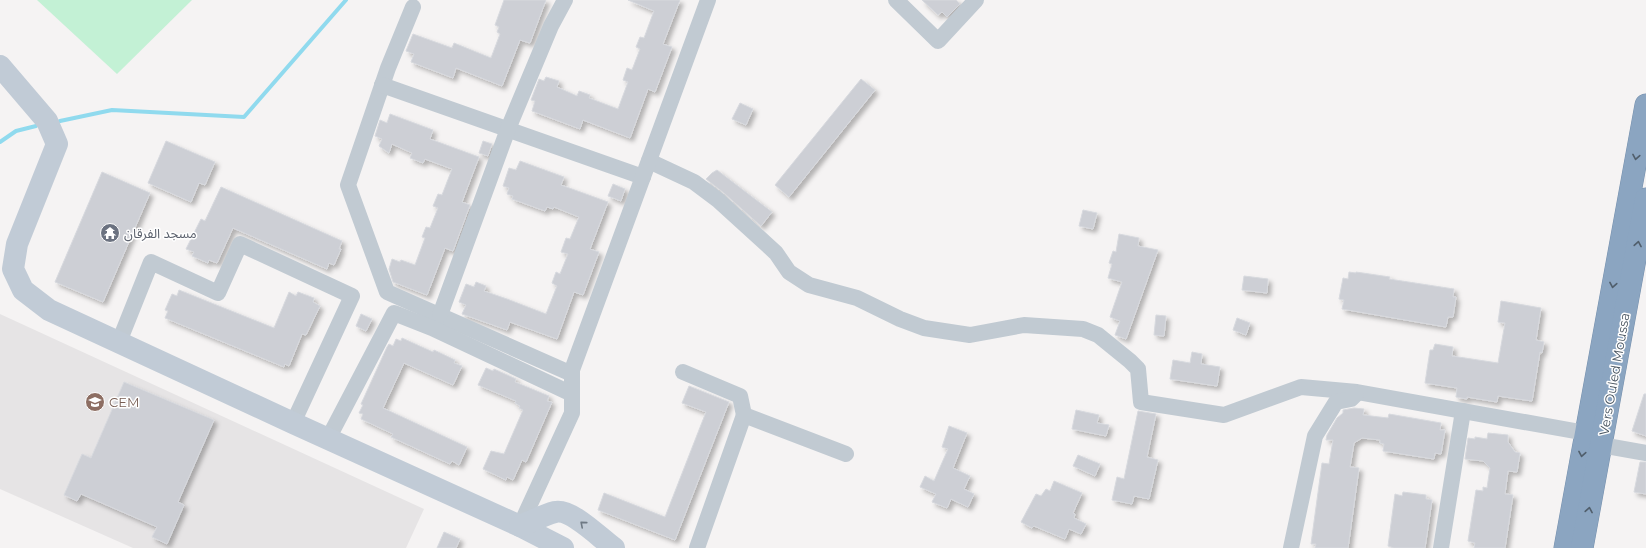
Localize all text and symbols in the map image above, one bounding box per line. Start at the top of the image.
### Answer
one-way arrow [1633,154,1641,160]
temple icon: مسجد الفرقان [99,222,121,244]
place label: مسجد الفرقان [124,225,197,242]
one-way arrow [1633,241,1642,247]
one-way arrow [1609,282,1618,288]
street label: Vers Ouled Moussa [1595,312,1633,436]
school or university icon: CEM [84,391,106,413]
place label: CEM [109,394,139,410]
one-way arrow [1578,451,1587,458]
one-way arrow [1584,507,1593,513]
one-way arrow [581,521,588,528]

